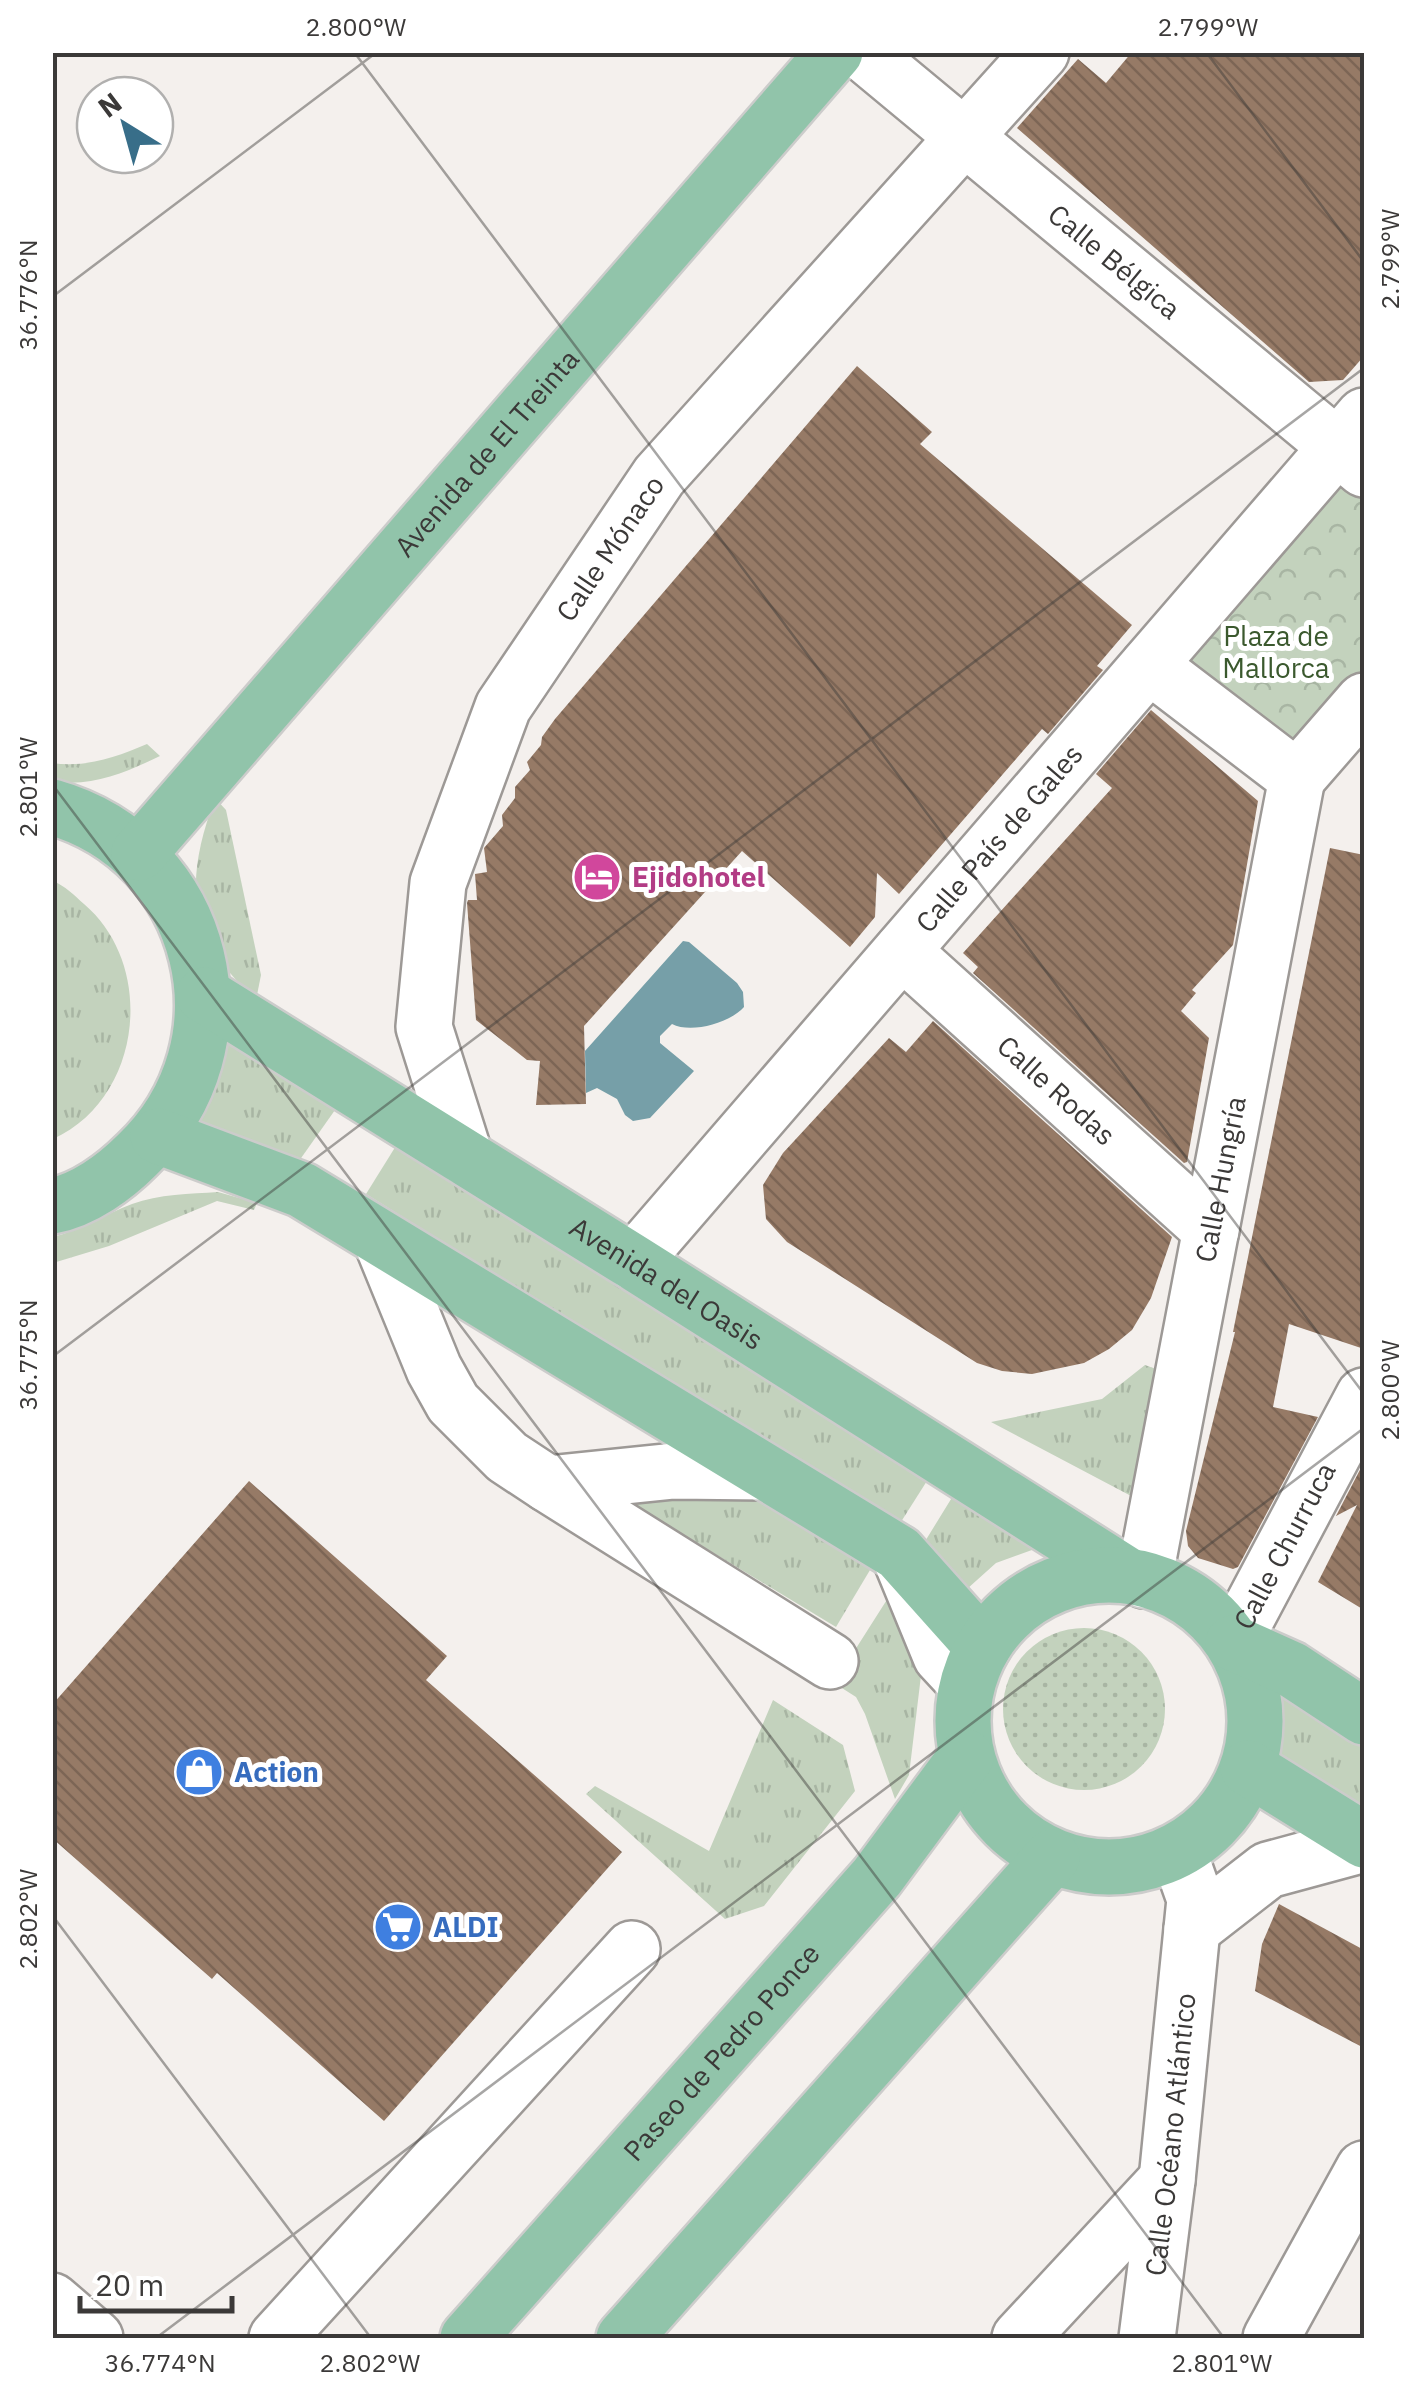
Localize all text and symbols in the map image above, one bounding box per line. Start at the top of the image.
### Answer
text: 2.800°W [306,10,406,43]
text: 2.799°W [1158,10,1258,43]
north arrow [75,75,175,175]
text: N [90,84,129,126]
street label: Calle Bélgica [1041,195,1189,327]
text: 2.799°W [1373,209,1406,309]
text: 36.776°N [11,239,44,351]
street label: Avenida de El Treinta [386,341,587,564]
street label: Calle Mónaco [547,468,672,628]
park label: Plaza de Mallorca [1222,617,1330,686]
street label: Calle País de Gales [907,736,1090,940]
text: 2.801°W [11,737,44,837]
hotel icon: Ejidohotel [571,851,623,903]
place label: Ejidohotel [632,858,765,895]
street label: Calle Rodas [990,1027,1124,1153]
street label: Calle Hungría [1186,1093,1254,1265]
street label: Avenida del Oasis [563,1208,770,1358]
text: 36.775°N [11,1299,44,1411]
text: 2.800°W [1373,1340,1406,1440]
street label: Calle Churruca [1225,1456,1344,1636]
shop icon: Action [173,1746,225,1798]
place label: Action [234,1753,319,1790]
text: 2.802°W [11,1869,44,1969]
supermarket icon: ALDI [372,1901,424,1953]
place label: ALDI [433,1908,499,1945]
street label: Paseo de Pedro Ponce [615,1935,828,2169]
street label: Calle Océano Atlántico [1136,1991,1204,2278]
scale bar [80,2251,232,2313]
text: 20 m [95,2265,164,2304]
text: 36.774°N [104,2346,216,2379]
text: 2.802°W [320,2346,420,2379]
text: 2.801°W [1172,2346,1272,2379]

